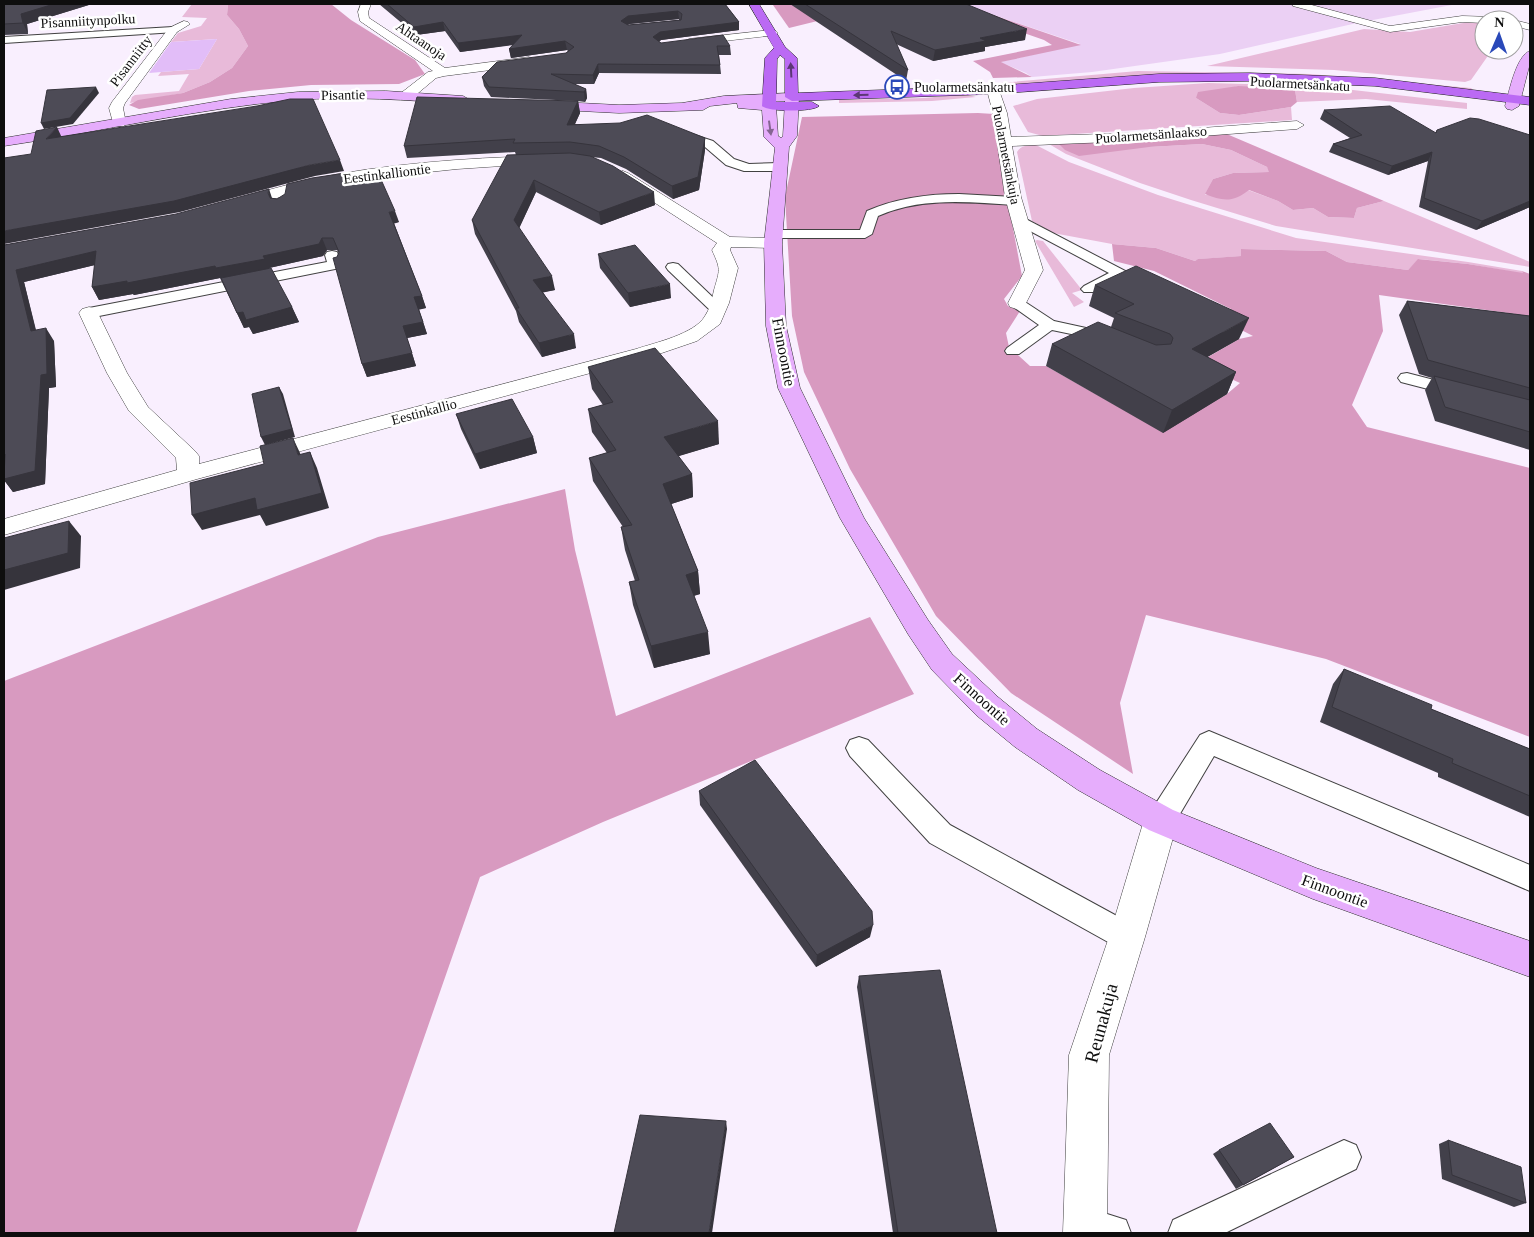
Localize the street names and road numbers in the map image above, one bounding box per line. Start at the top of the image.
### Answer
street label: Pisanniitynpolku [40,11,136,31]
street label: Ahtaanoja [393,19,450,64]
street label: Pisanniitty [107,33,155,89]
street label: Puolarmetsänkatu [1250,74,1350,94]
street label: Pisantie [321,87,365,103]
street label: Puolarmetsänkuja [989,104,1023,206]
street label: Puolarmetsänlaakso [1095,124,1207,146]
street label: Eestinkalliontie [342,161,432,187]
street label: Finnoontie [769,316,799,388]
street label: Eestinkallio [390,396,458,428]
street label: Finnoontie [951,669,1013,729]
street label: Finnoontie [1300,871,1370,911]
street label: Reunakuja [1080,981,1122,1065]

